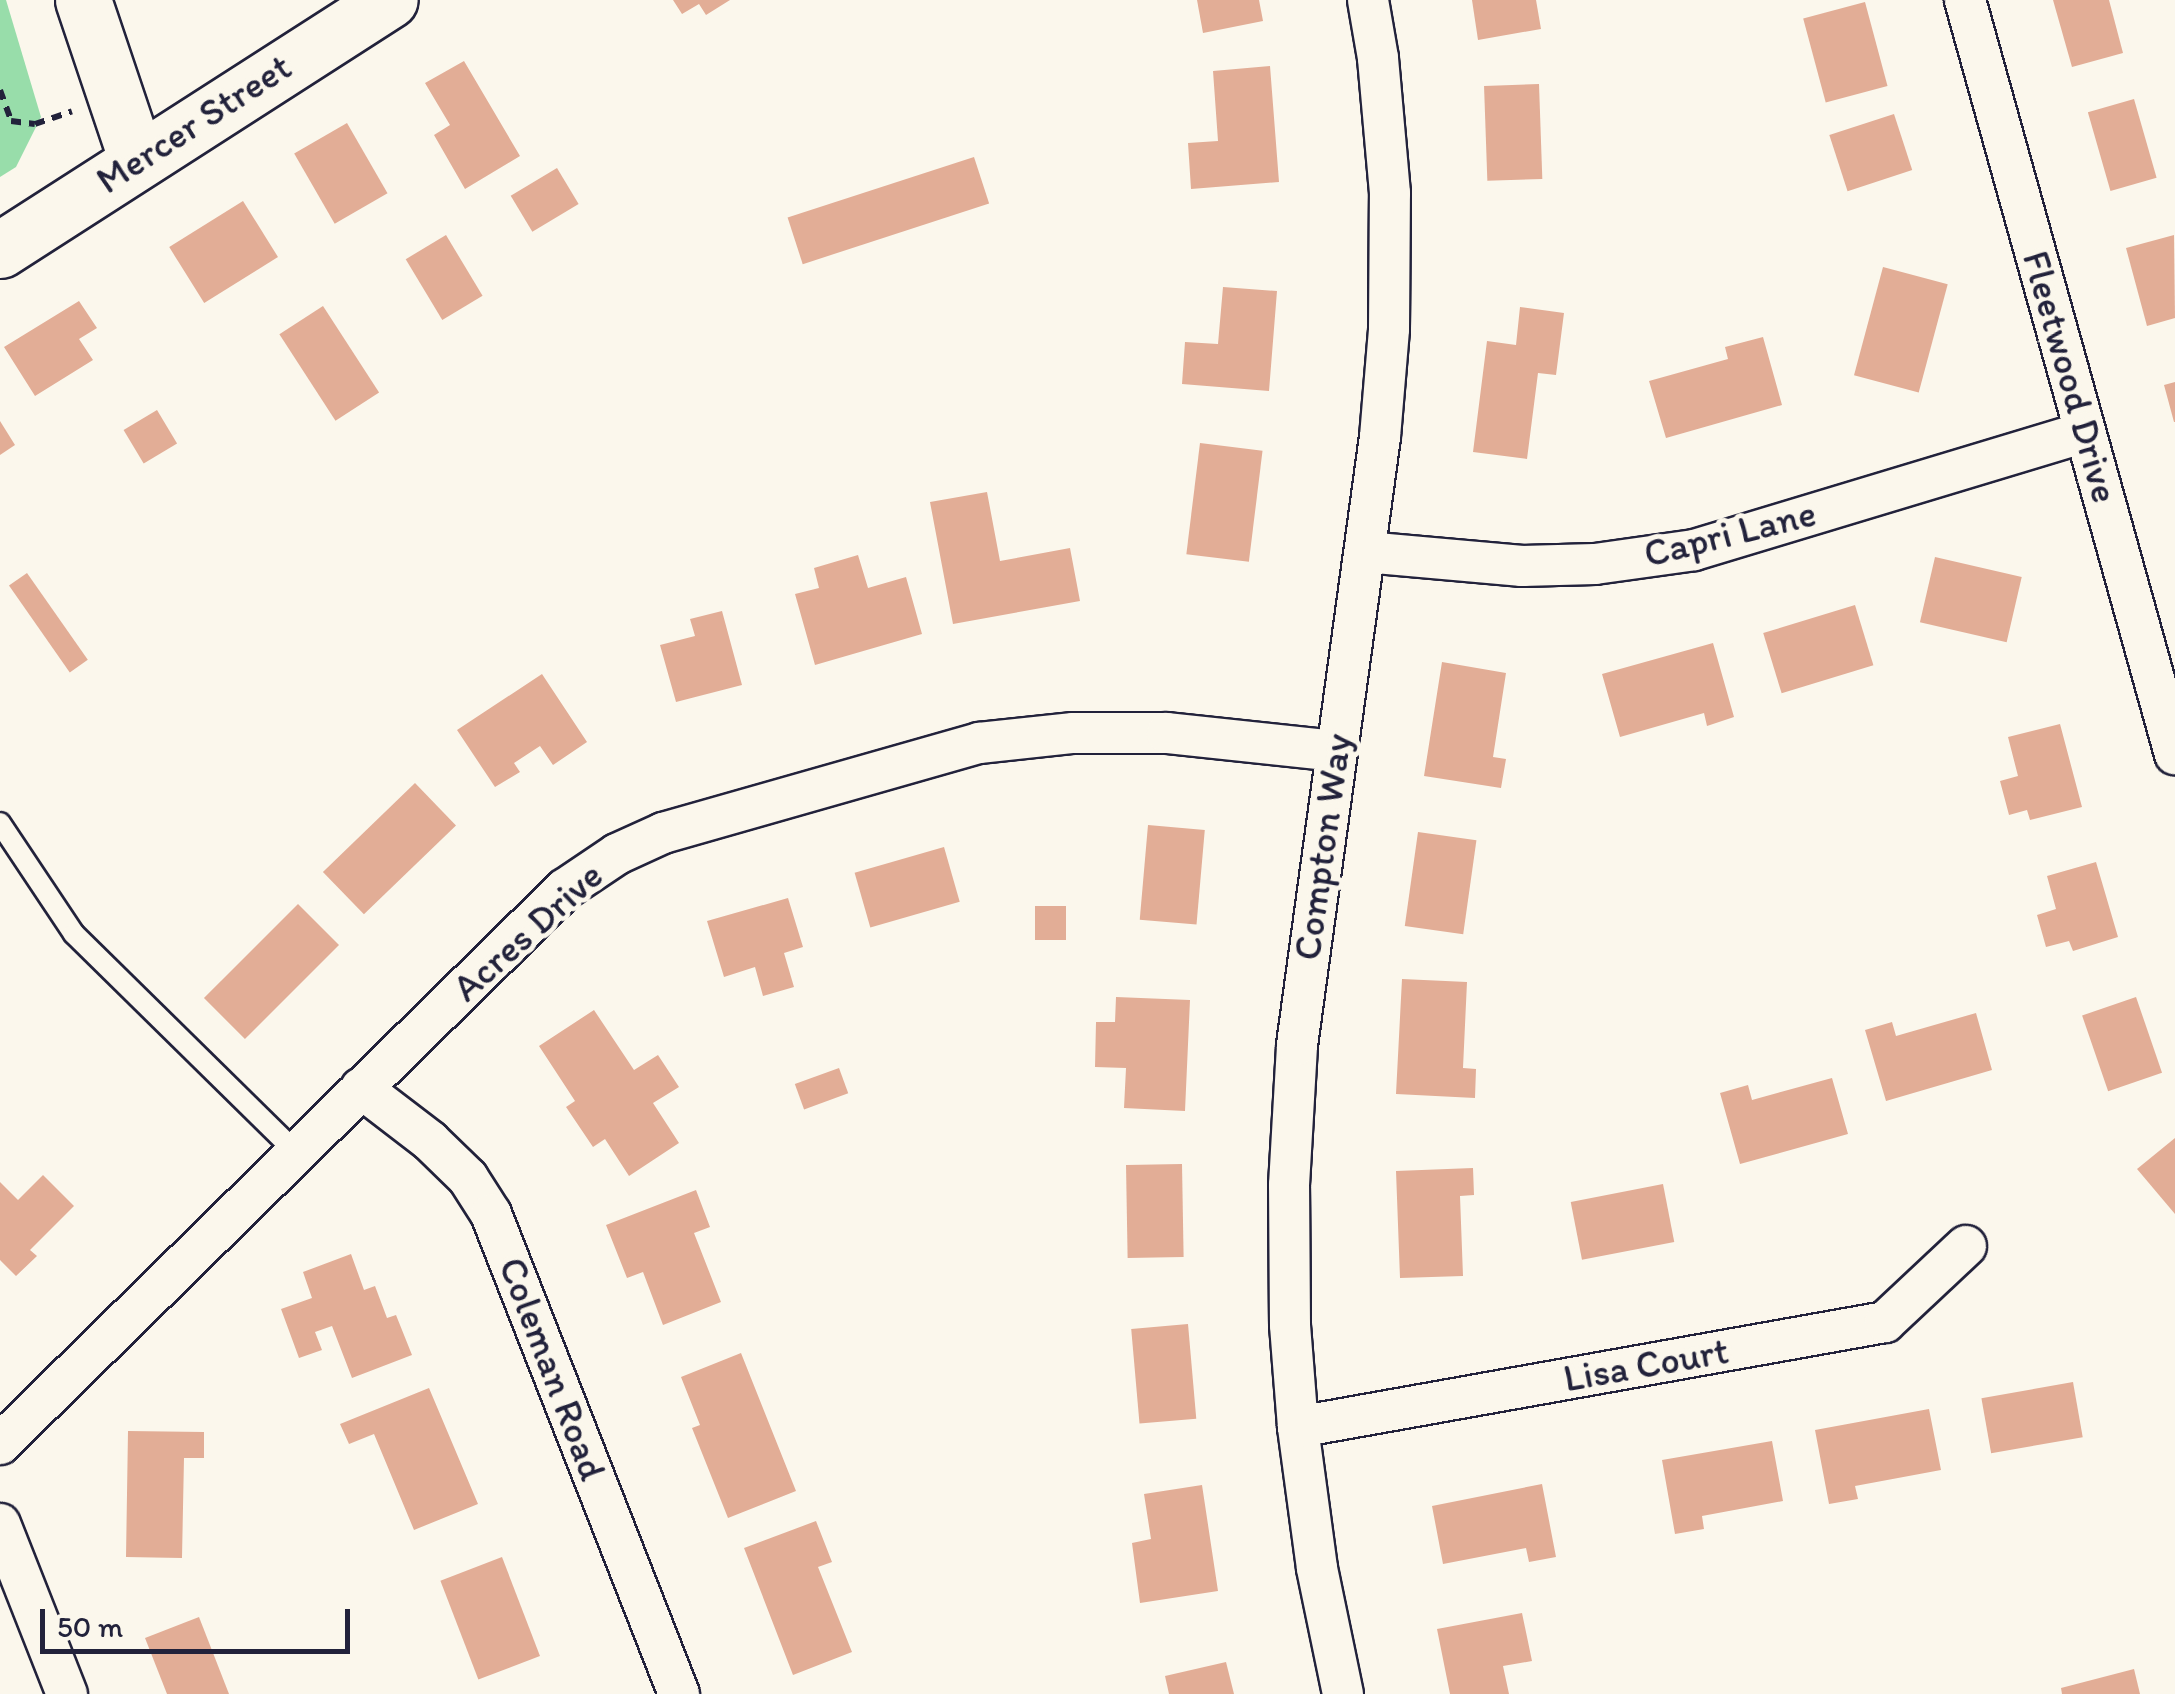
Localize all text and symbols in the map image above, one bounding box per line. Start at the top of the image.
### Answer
street label: Mercer Street [88,44,300,204]
street label: Fleetwood Drive [2012,246,2128,508]
street label: Capri Lane [1639,491,1821,577]
street label: Compton Way [1285,732,1361,962]
street label: Acres Drive [444,853,612,1011]
street label: Coleman Road [489,1251,615,1487]
street label: Lisa Court [1560,1328,1732,1402]
scale bar [45,1589,355,1651]
text: 50 m [57,1608,123,1645]

